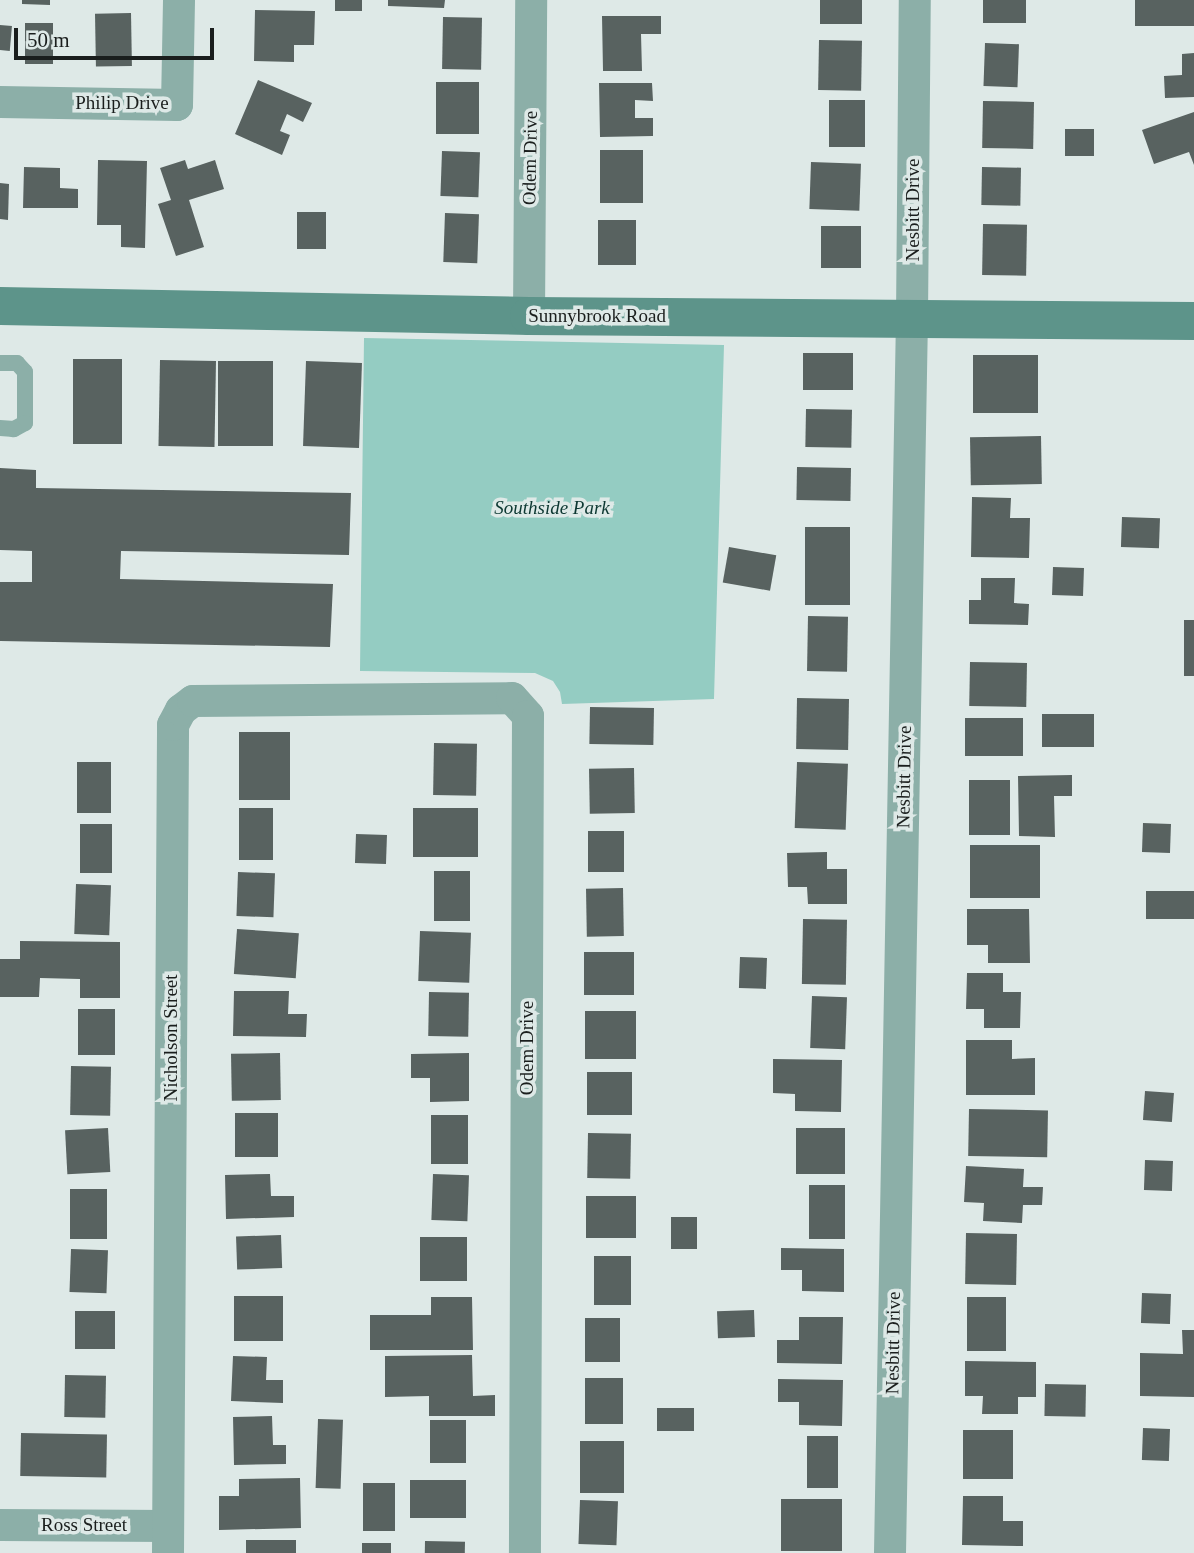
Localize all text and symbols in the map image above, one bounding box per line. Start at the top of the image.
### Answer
scale bar [18,14,217,58]
text: 50 m [27,28,70,52]
street label: Philip Drive [75,92,169,114]
street label: Odem Drive [518,111,542,205]
street label: Nesbitt Drive [902,159,924,261]
street label: Sunnybrook Road [528,305,666,327]
park label: Southside Park [494,497,610,519]
street label: Nesbitt Drive [892,725,916,829]
street label: Nicholson Street [160,974,182,1102]
street label: Odem Drive [516,1001,538,1095]
street label: Nesbitt Drive [881,1291,905,1395]
street label: Ross Street [41,1514,127,1536]

